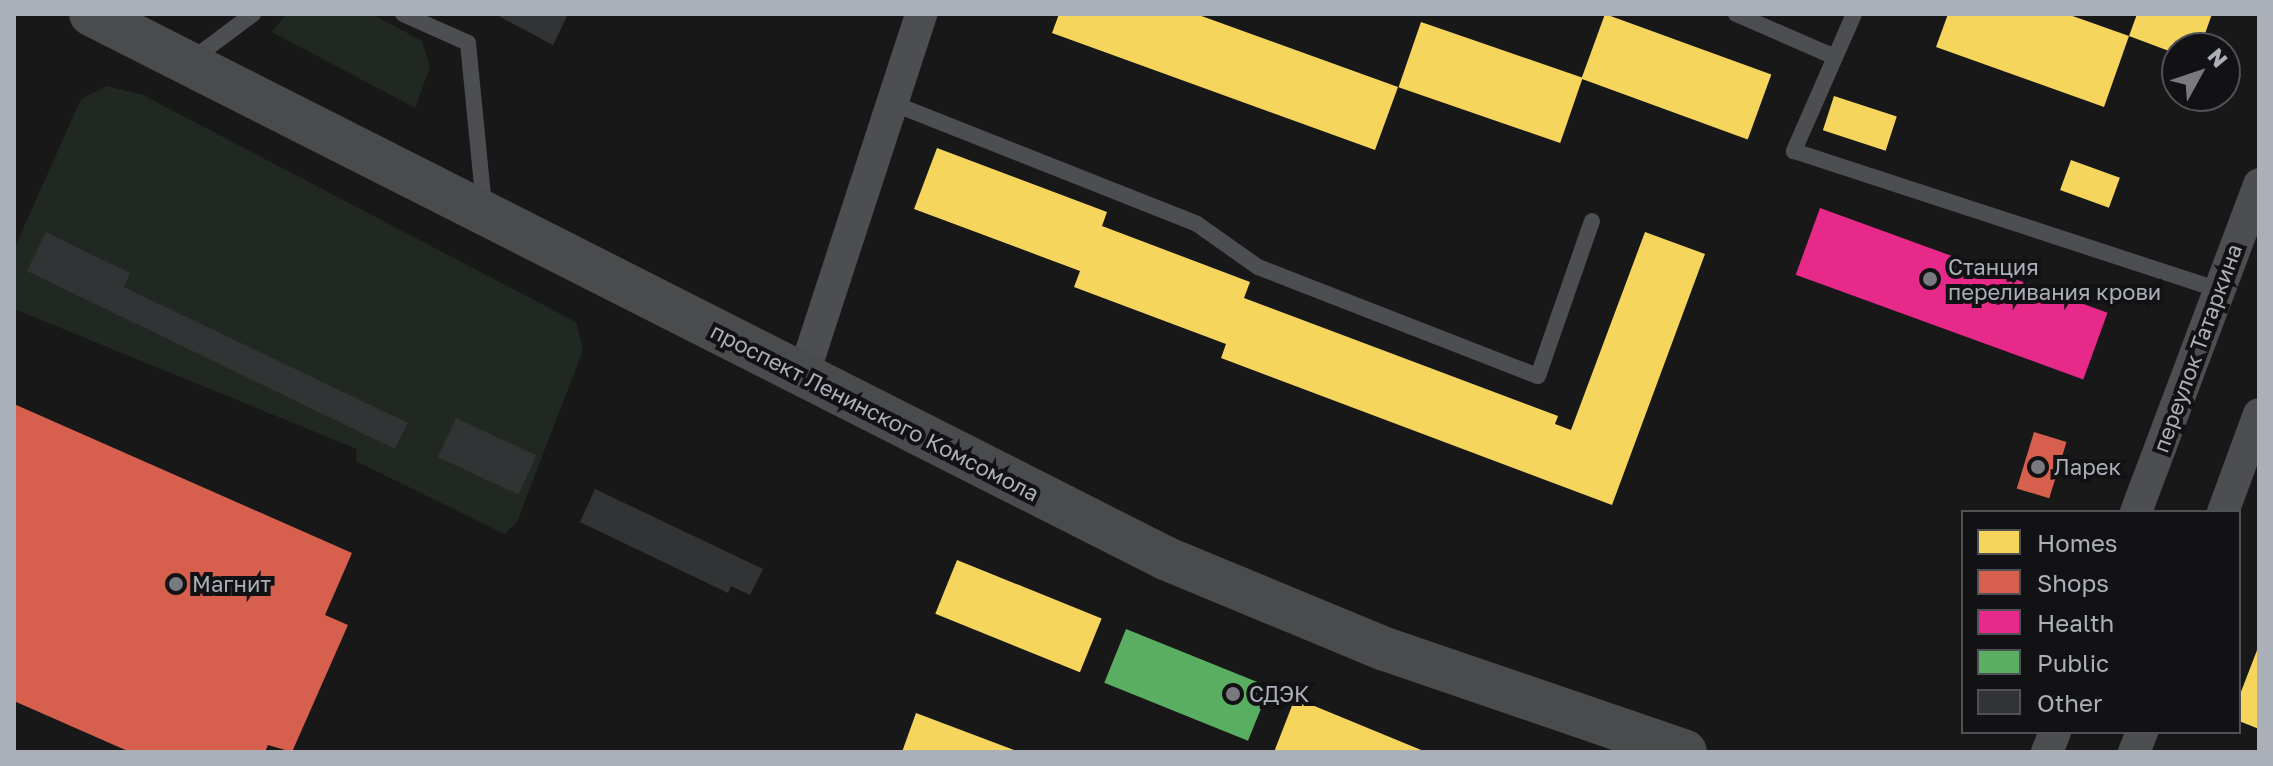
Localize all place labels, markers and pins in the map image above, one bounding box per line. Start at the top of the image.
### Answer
place label: Станция переливания крови [1948,253,2161,304]
marker: Станция переливания крови [1919,268,1941,290]
place label: Ларек [2054,454,2121,480]
marker: Ларек [2029,458,2047,476]
place label: Магнит [192,571,271,597]
marker: Магнит [167,575,185,593]
place label: СДЭК [1249,681,1309,707]
marker: СДЭК [1224,685,1242,703]

